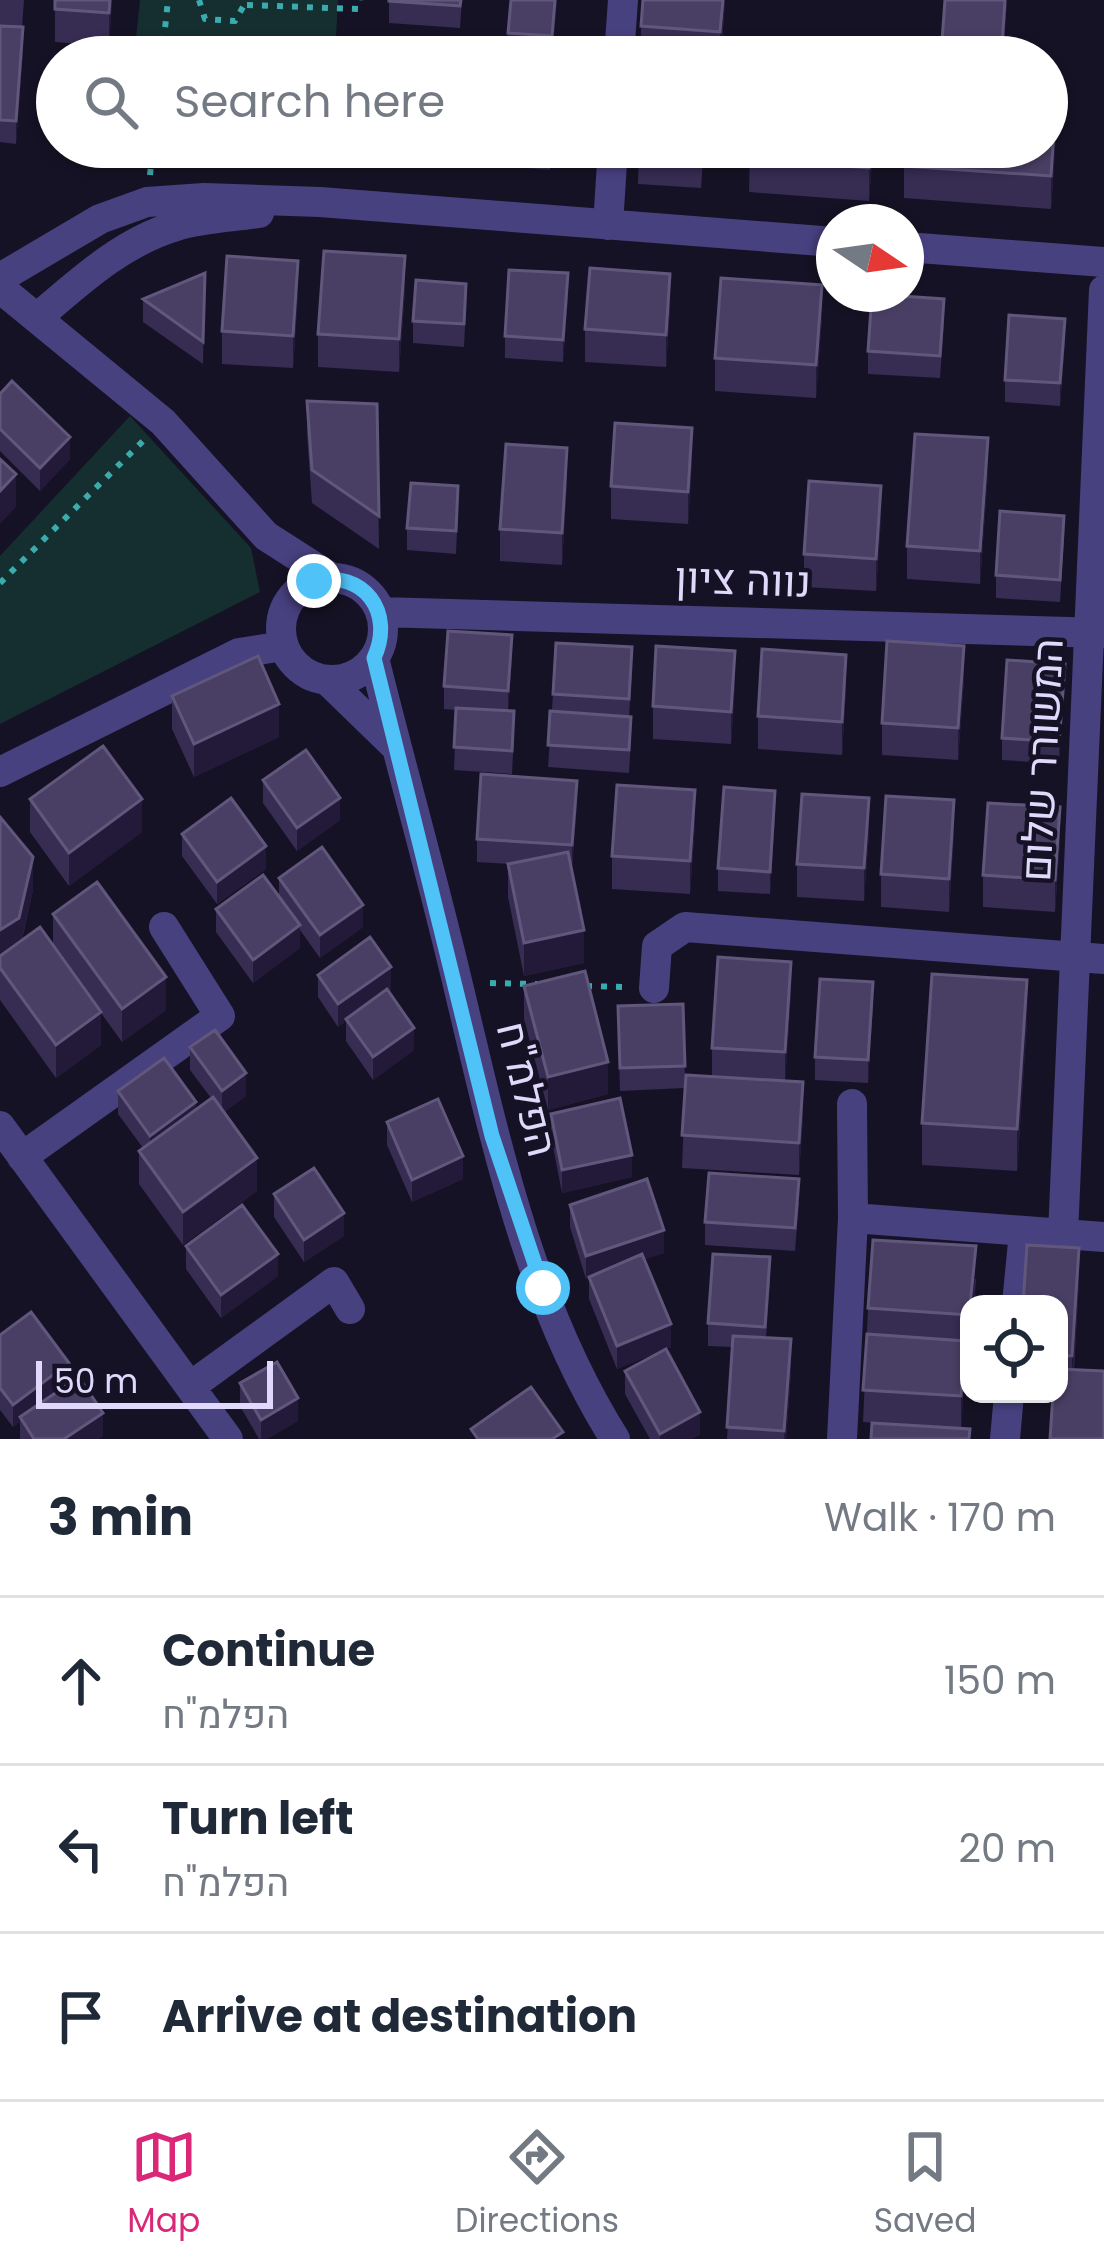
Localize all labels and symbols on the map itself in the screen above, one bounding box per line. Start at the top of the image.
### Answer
north arrow [816,204,924,312]
street label: נווה ציון [674,548,812,612]
route end [287,554,341,608]
street label: המשורר שלום [1006,637,1078,883]
street label: הפלמ"ח [482,1015,572,1163]
route start [516,1261,570,1315]
scale bar [36,1355,273,1408]

